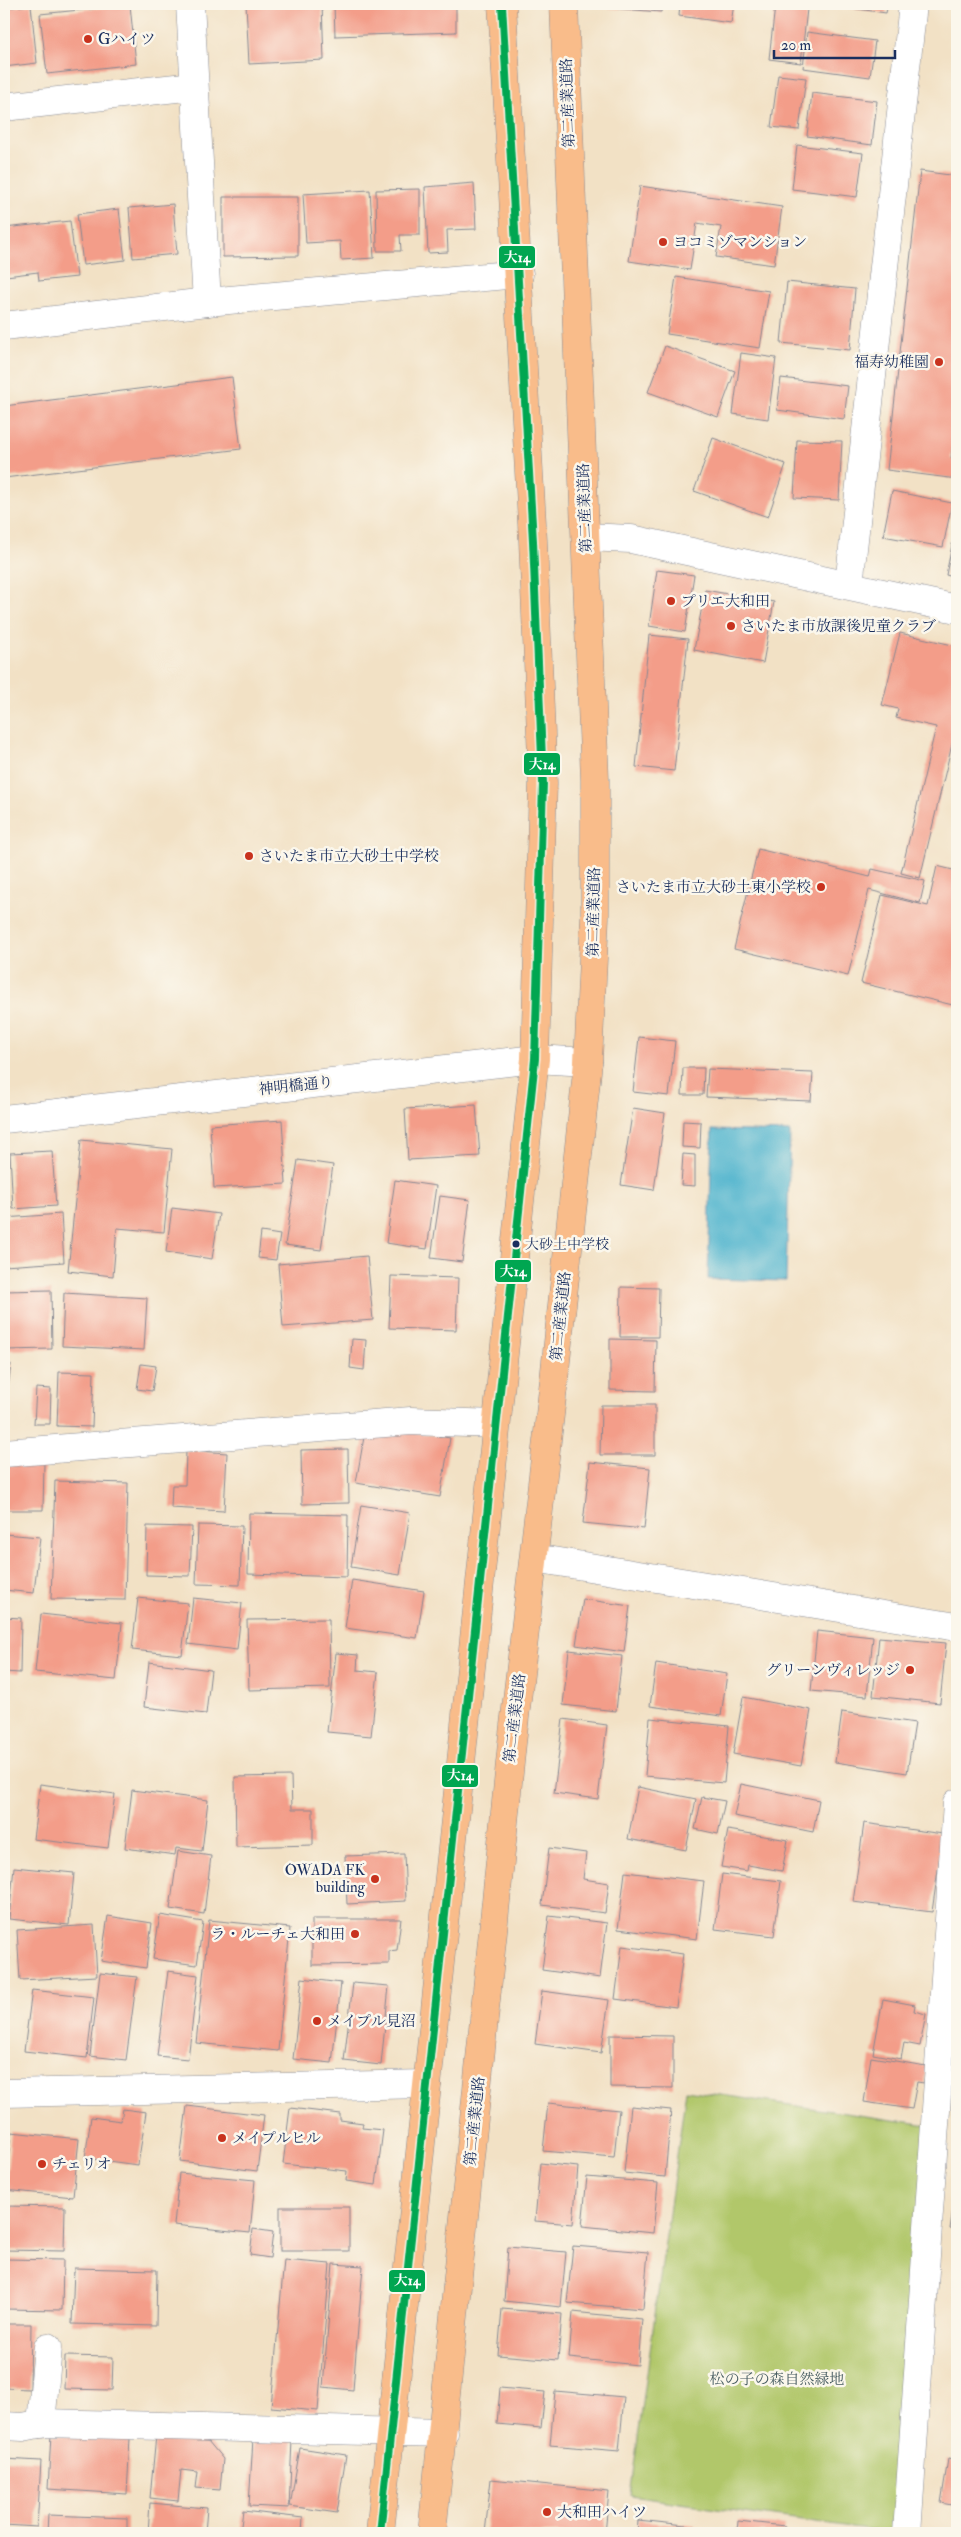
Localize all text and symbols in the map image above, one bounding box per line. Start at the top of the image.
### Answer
scale bar [774,28,895,60]
place label: Gハイツ [98,30,156,49]
marker: Gハイツ [82,33,94,45]
text: 20 m [781,36,811,55]
street label: 第二産業道路 [557,58,579,148]
place label: ヨコミゾマンション [673,233,807,252]
marker: ヨコミゾマンション [657,236,669,248]
line badge: 大14 [498,245,536,269]
text: 大14 [504,249,532,266]
place label: 福寿幼稚園 [854,353,929,372]
marker: 福寿幼稚園 [933,356,945,368]
street label: 第二産業道路 [574,463,596,553]
place label: プリエ大和田 [681,592,770,611]
marker: プリエ大和田 [665,595,677,607]
place label: さいたま市放課後児童クラブ [741,617,936,636]
marker: さいたま市放課後児童クラブ [725,620,737,632]
line badge: 大14 [523,752,561,776]
text: 大14 [529,756,557,773]
place label: さいたま市立大砂土中学校 [259,847,439,866]
marker: さいたま市立大砂土中学校 [243,850,255,862]
street label: 第二産業道路 [584,867,604,957]
place label: さいたま市立大砂土東小学校 [616,878,811,897]
marker: さいたま市立大砂土東小学校 [815,881,827,893]
street label: 神明橋通り [258,1073,334,1099]
place label: 大砂土中学校 [525,1236,609,1253]
marker: 大砂土中学校 [511,1239,521,1249]
line badge: 大14 [494,1259,532,1283]
text: 大14 [500,1263,528,1280]
street label: 第二産業道路 [547,1270,575,1362]
place label: グリーンヴィレッジ [766,1661,900,1680]
marker: グリーンヴィレッジ [904,1664,916,1676]
street label: 第二産業道路 [500,1672,530,1764]
line badge: 大14 [441,1764,479,1788]
text: 大14 [447,1767,475,1784]
place label: OWADA FK building [285,1861,366,1897]
marker: OWADA FK building [369,1873,381,1885]
place label: ラ・ルーチェ大和田 [210,1925,345,1944]
marker: ラ・ルーチェ大和田 [349,1928,361,1940]
place label: メイプル見沼 [327,2012,416,2031]
marker: メイプル見沼 [311,2015,323,2027]
street label: 第二産業道路 [461,2075,489,2167]
place label: メイプルヒル [232,2129,321,2148]
marker: メイプルヒル [216,2132,228,2144]
place label: チェリオ [52,2155,111,2174]
marker: チェリオ [36,2158,48,2170]
line badge: 大14 [388,2269,426,2293]
text: 大14 [394,2272,422,2289]
park label: 松の子の森自然緑地 [709,2370,845,2389]
place label: 大和田ハイツ [557,2503,647,2522]
marker: 大和田ハイツ [541,2506,553,2518]

